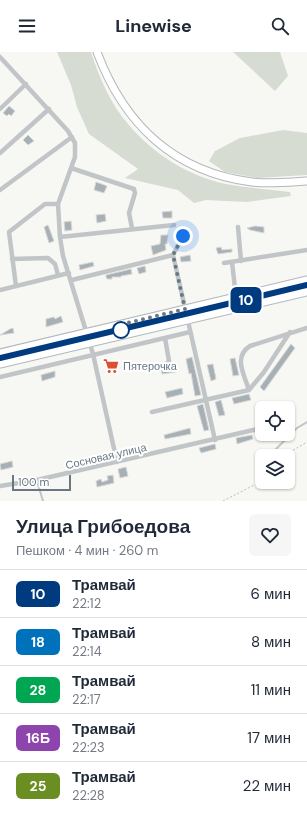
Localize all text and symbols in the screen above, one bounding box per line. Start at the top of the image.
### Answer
text: Linewise [115,14,192,38]
icon: menu [16,15,38,37]
icon: search [269,15,291,37]
your location [173,226,193,246]
line badge: 10 [228,287,264,313]
text: 10 [239,291,253,309]
unlabelled marker [112,321,130,339]
supermarket icon: Пятерочка [102,357,120,375]
place label: Пятерочка [123,359,178,373]
map controls [255,401,295,489]
button: locate [255,401,295,441]
street label: Сосновая улица [64,440,149,472]
button: layers [255,449,295,489]
scale bar [12,473,71,492]
text: 100 m [18,475,49,489]
text: Улица Грибоедова [16,514,190,539]
button: heart [249,514,291,556]
text: Пешком · 4 мин · 260 m [16,542,158,559]
text: Трамвай [72,575,136,595]
text: 6 мин [251,584,291,604]
text: 10 [31,585,45,603]
text: 22:12 [72,595,101,612]
text: Трамвай [72,623,136,643]
text: 8 мин [251,632,291,652]
text: 18 [31,633,45,651]
text: 22:14 [72,643,102,660]
text: Трамвай [72,671,136,691]
text: 11 мин [251,680,291,700]
text: 28 [30,681,46,699]
text: 22:17 [72,691,101,708]
text: Трамвай [72,719,136,739]
text: 17 мин [247,728,291,748]
text: 16Б [26,729,50,747]
text: 22:23 [72,739,105,756]
text: Трамвай [72,767,136,787]
text: 22 мин [243,776,291,796]
text: 25 [30,777,46,795]
text: 22:28 [72,787,105,804]

